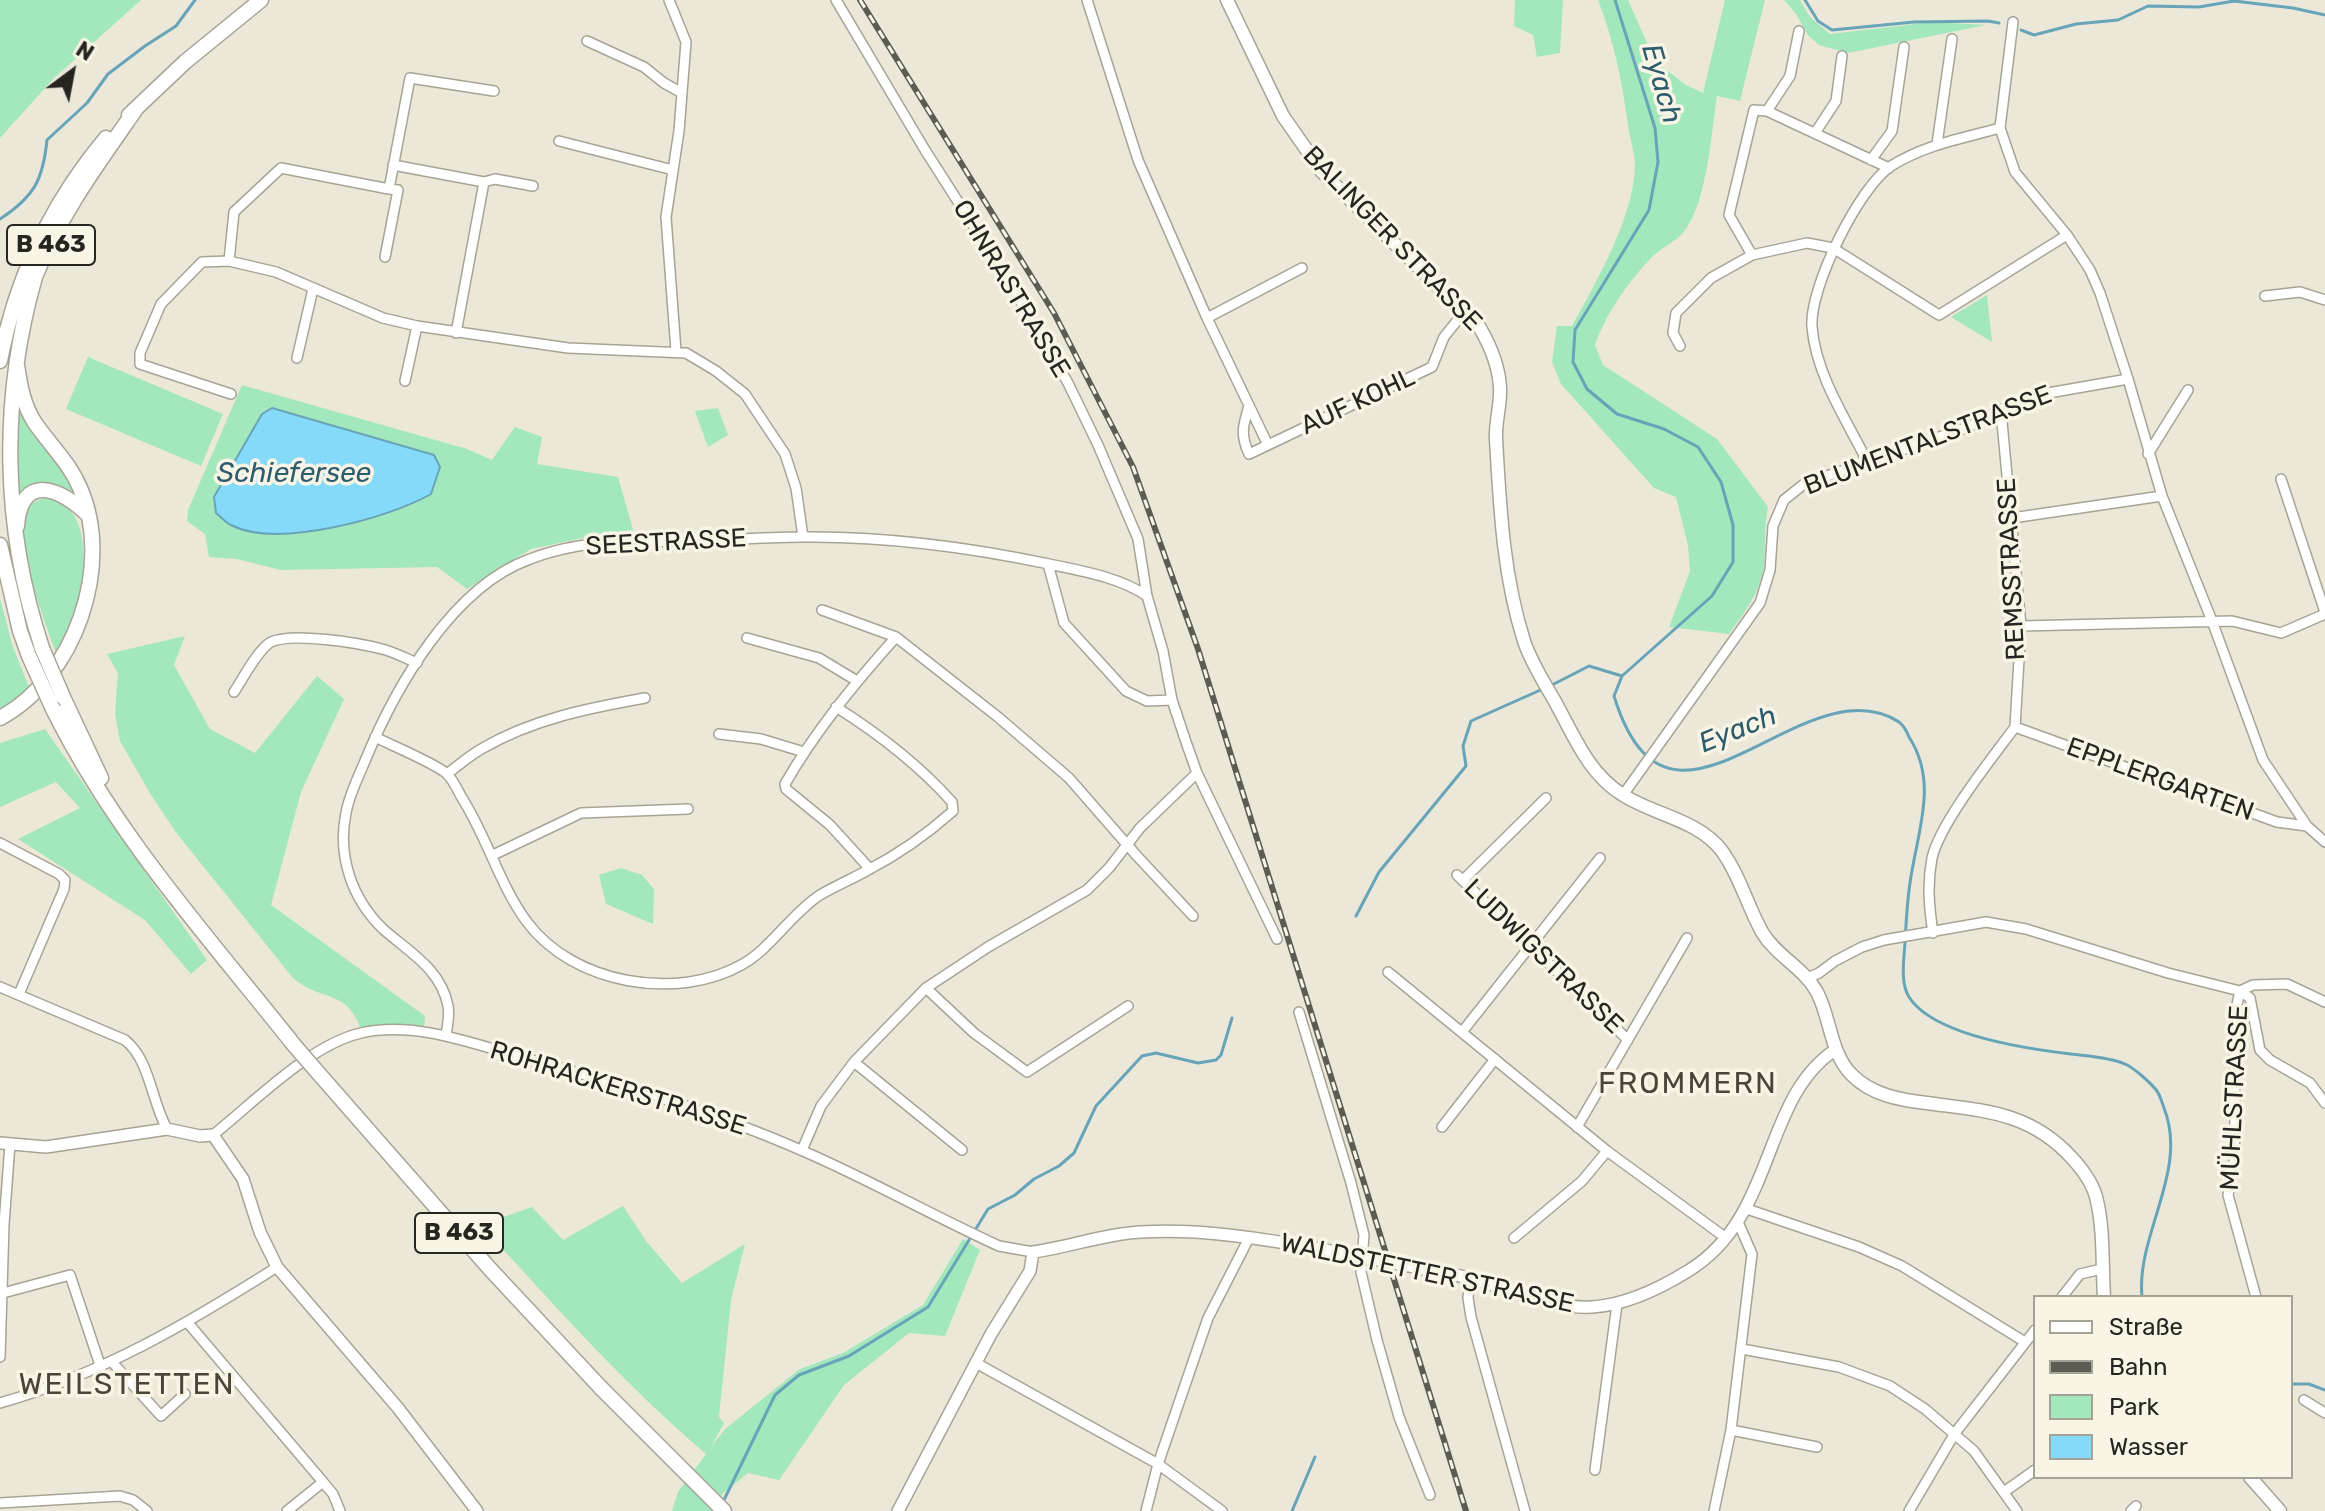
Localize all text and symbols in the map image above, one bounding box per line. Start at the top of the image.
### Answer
north arrow [32,32,112,112]
text: N [71,36,99,67]
water label: Eyach [1634,40,1688,128]
street label: BALINGER STRASSE [1296,140,1488,338]
street label: OHNRASTRASSE [946,195,1076,383]
road number: B 463 [7,225,95,265]
street label: AUF KOHL [1296,362,1420,442]
street label: BLUMENTALSTRASSE [1800,379,2056,503]
water label: Schiefersee [217,457,371,491]
street label: REMSSTRASSE [1992,477,2032,661]
street label: SEESTRASSE [585,523,747,563]
water label: Eyach [1694,699,1782,761]
street label: EPPLERGARTEN [2062,732,2258,828]
street label: LUDWIGSTRASSE [1457,873,1629,1041]
street label: MÜHLSTRASSE [2215,1005,2255,1191]
street label: ROHRACKERSTRASSE [486,1035,750,1143]
district label: FROMMERN [1598,1066,1778,1102]
road number: B 463 [415,1213,503,1253]
street label: WALDSTETTER STRASSE [1277,1228,1577,1320]
legend [2033,1295,2293,1479]
text: Straße [2109,1313,2183,1341]
text: Bahn [2109,1353,2167,1381]
district label: WEILSTETTEN [18,1367,236,1403]
text: Park [2109,1393,2159,1421]
text: Wasser [2109,1433,2188,1461]

